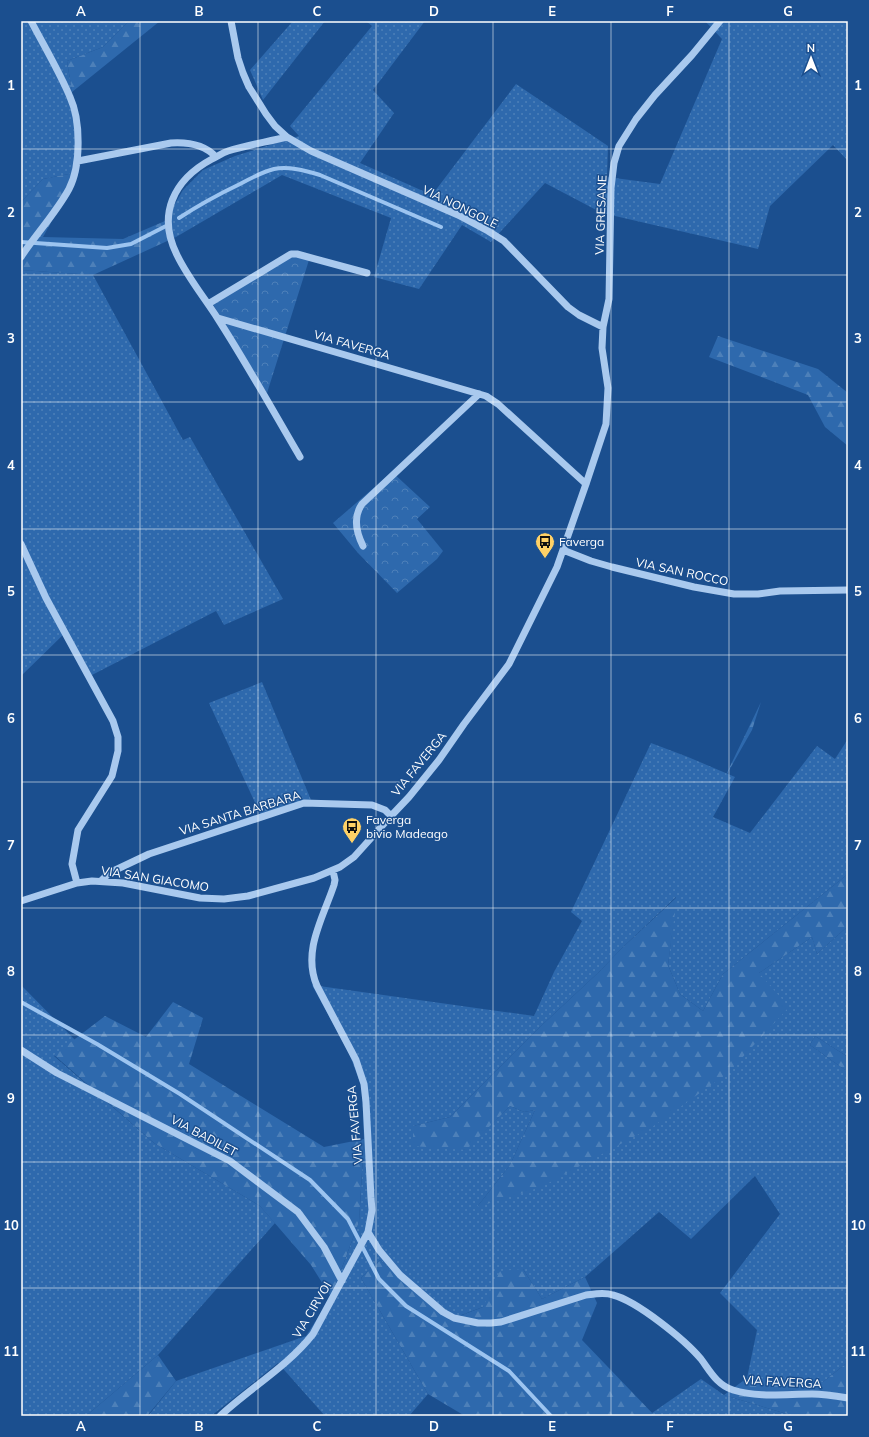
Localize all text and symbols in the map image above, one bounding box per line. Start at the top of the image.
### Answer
text: A [76,3,86,19]
text: B [195,3,204,19]
text: C [313,3,322,19]
text: D [429,3,439,19]
text: E [548,3,556,19]
text: F [666,3,674,19]
text: G [783,3,793,19]
north arrow [791,38,831,78]
text: N [807,41,815,55]
text: 1 [7,77,15,93]
text: 1 [854,77,862,93]
street label: VIA GRESANE [592,175,609,255]
street label: VIA NONGOLE [420,182,500,231]
text: 2 [7,204,15,220]
text: 2 [854,204,862,220]
street label: VIA FAVERGA [312,326,392,363]
text: 3 [7,330,15,346]
text: 3 [854,330,862,346]
text: 4 [7,457,15,473]
text: 4 [854,457,862,473]
bus stop icon: Faverga [534,531,556,559]
place label: Faverga [559,534,604,549]
street label: VIA SAN ROCCO [634,554,730,589]
text: 5 [7,583,15,599]
text: 5 [854,583,862,599]
text: 6 [7,710,15,726]
text: 6 [854,710,862,726]
street label: VIA FAVERGA [388,728,449,799]
street label: VIA SANTA BARBARA [177,787,302,838]
place label: Faverga bivio Madeago [366,812,448,841]
bus stop icon: Faverga bivio Madeago [341,816,363,844]
text: 7 [7,837,15,853]
text: 7 [854,837,862,853]
street label: VIA SAN GIACOMO [100,863,210,894]
text: 8 [7,963,15,979]
text: 8 [854,963,862,979]
street label: VIA FAVERGA [344,1085,365,1165]
text: 9 [7,1090,15,1106]
text: 9 [854,1090,862,1106]
street label: VIA BADILET [168,1112,241,1160]
text: 10 [3,1217,19,1233]
text: 10 [850,1217,866,1233]
street label: VIA CIRVOI [289,1279,334,1341]
text: 11 [3,1343,19,1359]
text: 11 [850,1343,866,1359]
street label: VIA FAVERGA [742,1372,822,1391]
text: A [76,1418,86,1434]
text: B [195,1418,204,1434]
text: C [313,1418,322,1434]
text: D [429,1418,439,1434]
text: E [548,1418,556,1434]
text: F [666,1418,674,1434]
text: G [783,1418,793,1434]

